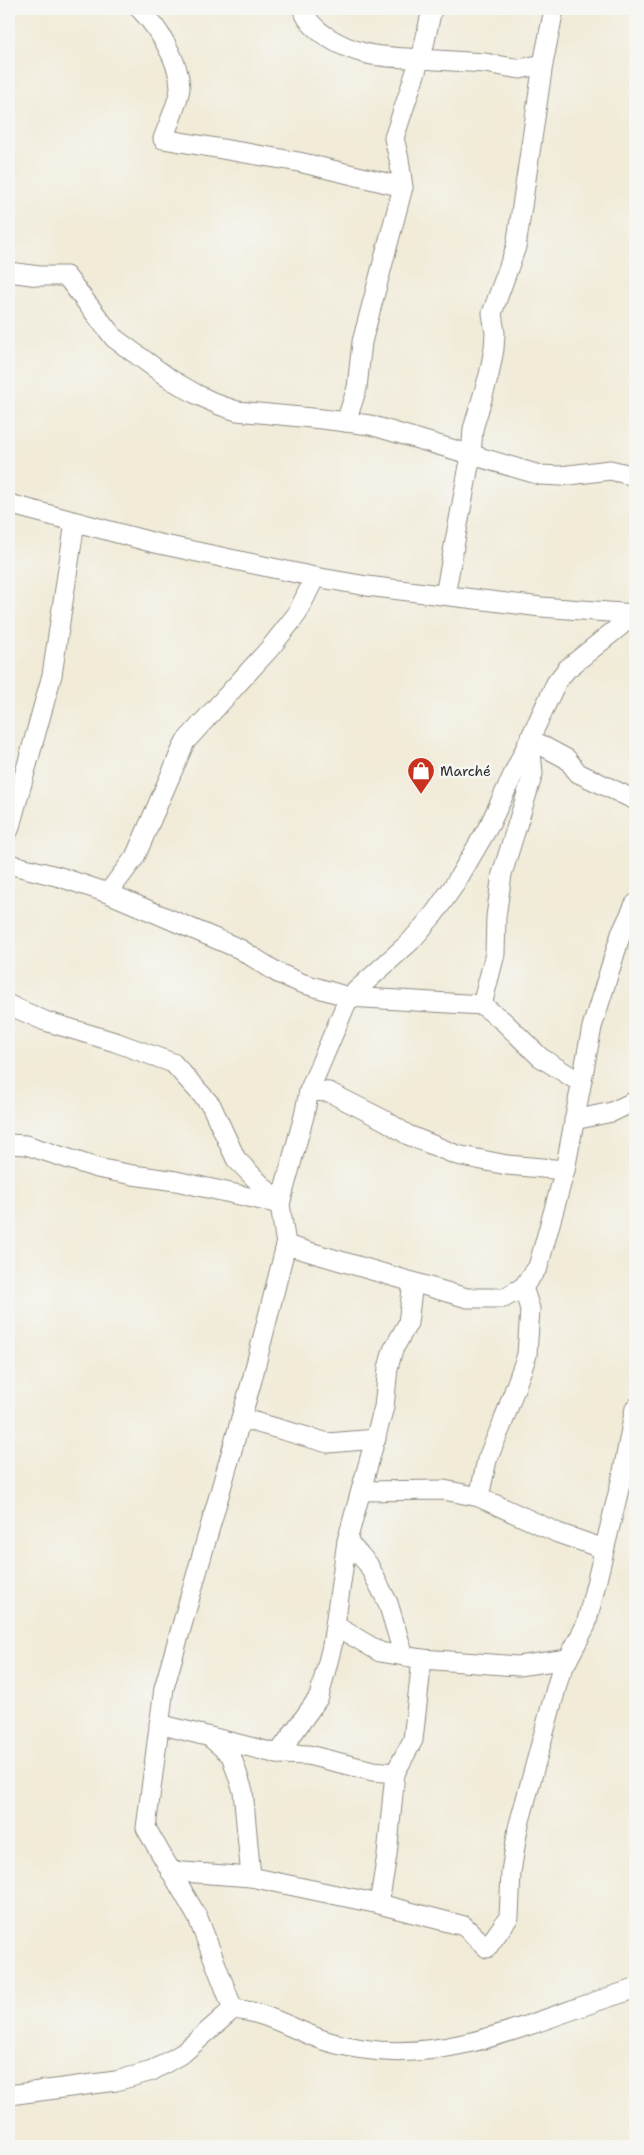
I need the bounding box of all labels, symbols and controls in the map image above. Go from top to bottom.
shop icon: Marché [406,756,436,795]
place label: Marché [440,762,491,780]

